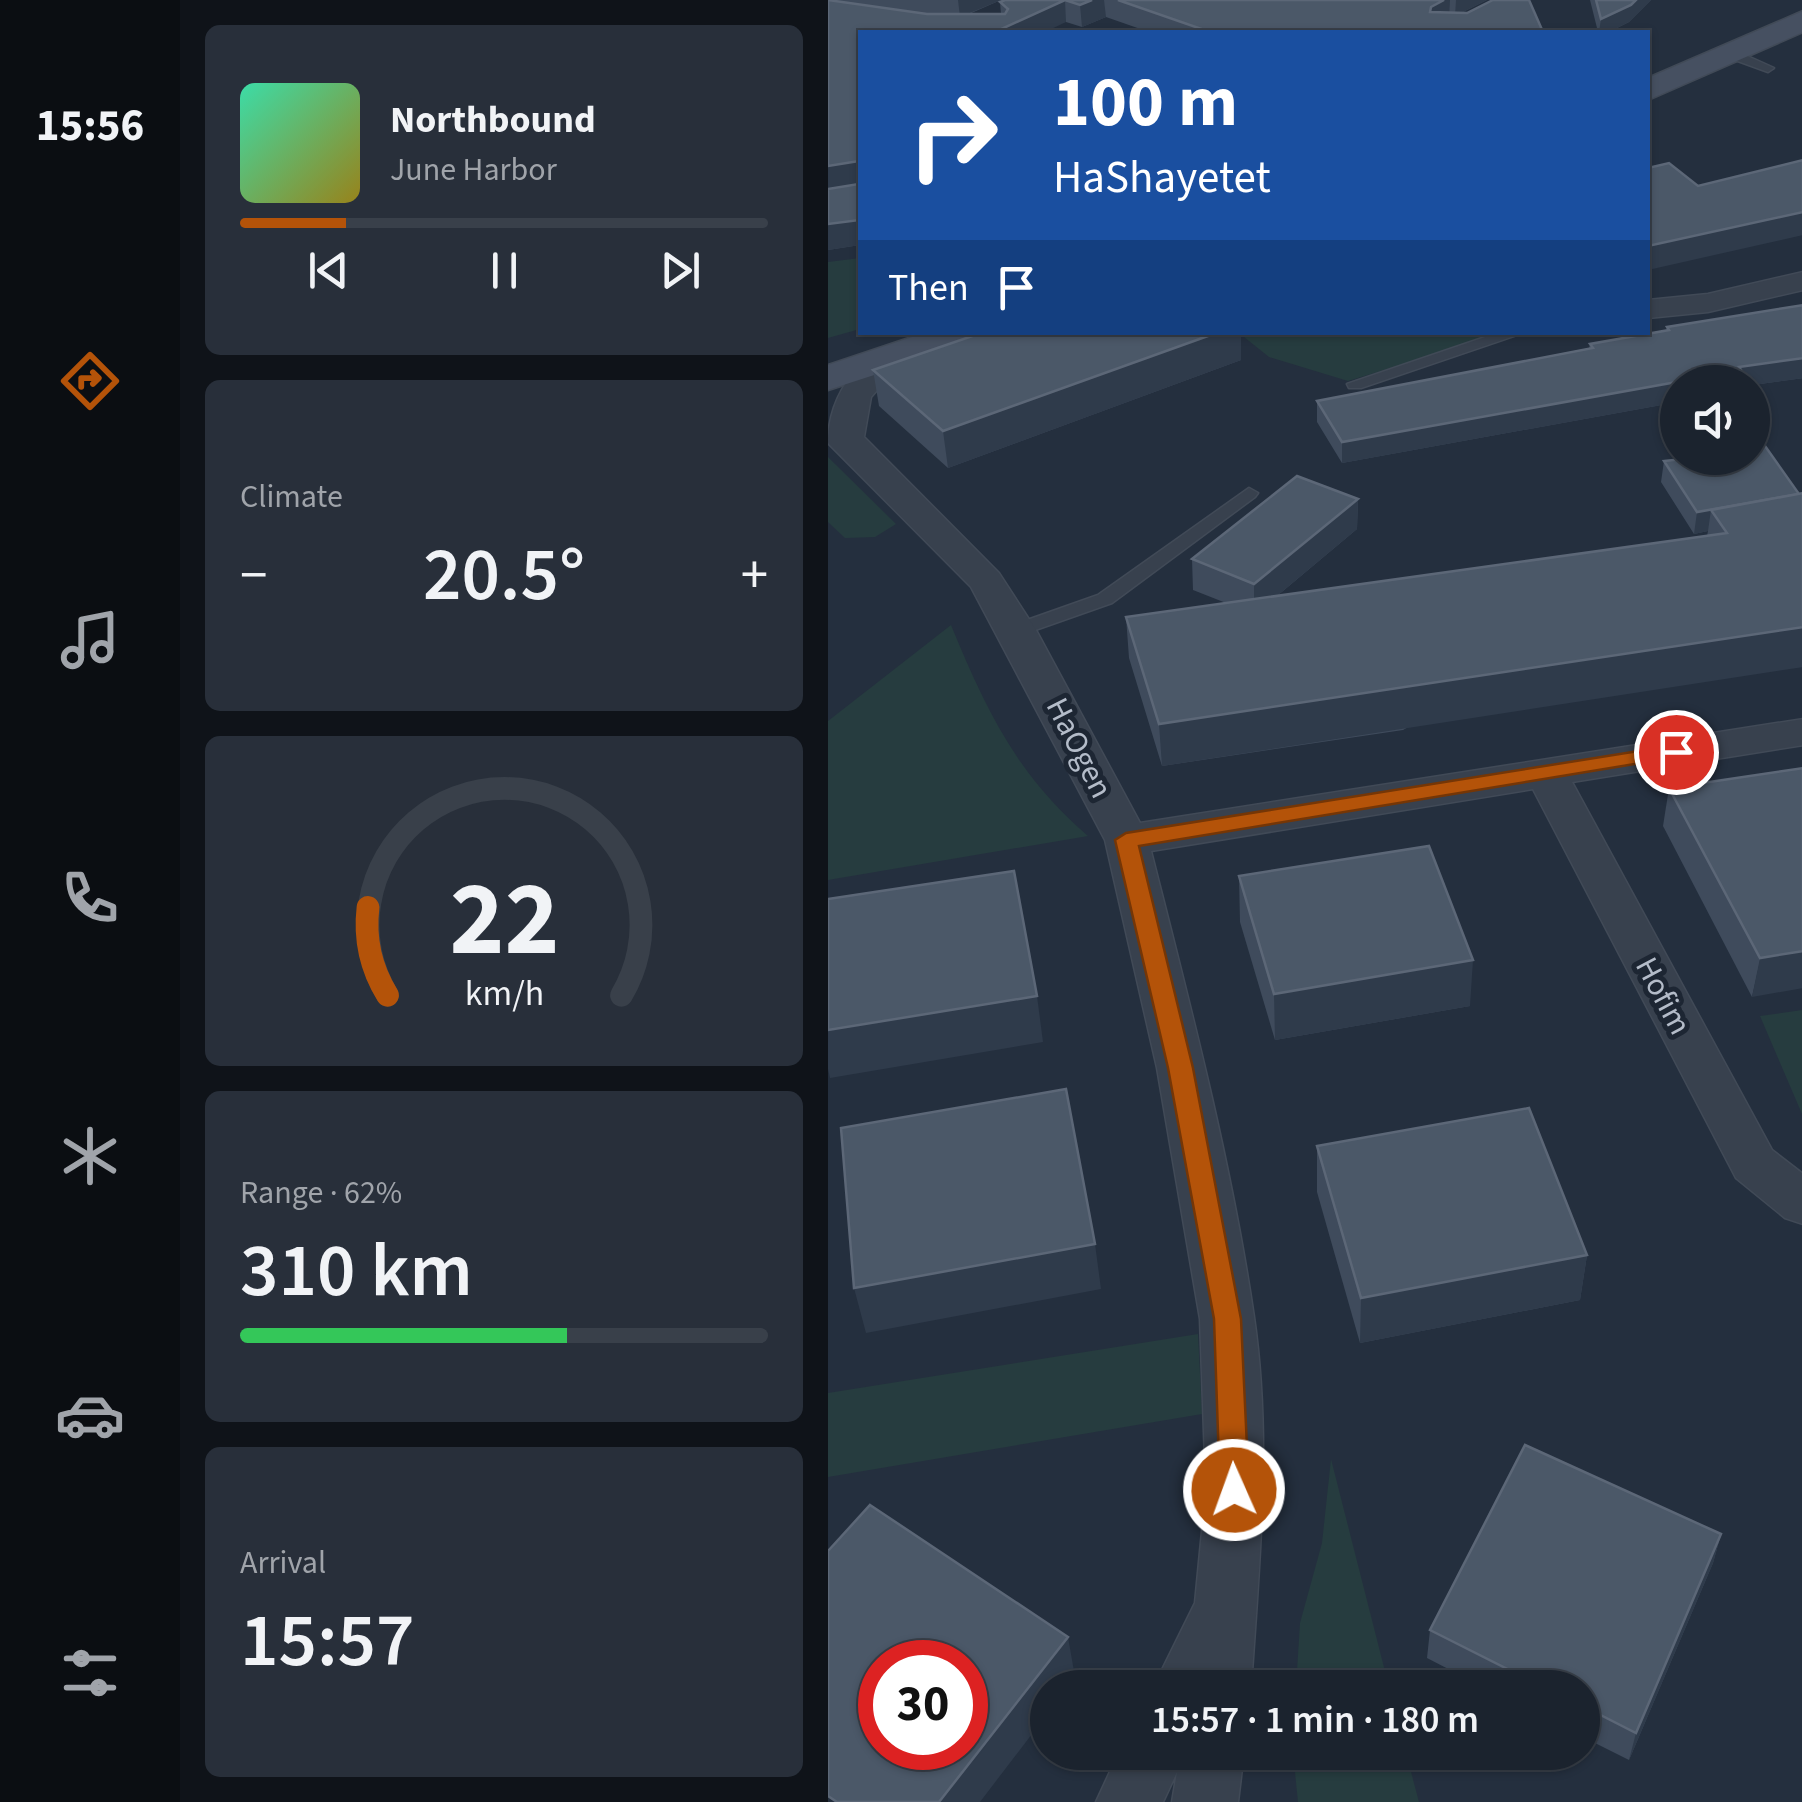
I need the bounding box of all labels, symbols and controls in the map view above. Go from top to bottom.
text: 100 m [1053,53,1238,153]
icon: right [888,70,1018,200]
text: Northbound [390,93,596,147]
text: 15:56 [36,94,144,158]
text: HaShayetet [1053,146,1271,210]
text: June Harbor [390,147,557,193]
icon: previous [301,243,356,298]
icon: pause [477,243,532,298]
icon: next [653,243,708,298]
icon: arrive [989,260,1044,315]
text: Then [888,261,969,315]
icon: directions [55,346,125,416]
map controls [1660,365,1770,475]
button: sound [1660,365,1770,475]
text: Climate [240,474,343,520]
text: 20.5° [423,522,585,629]
text: − [240,537,267,615]
text: + [741,537,768,615]
icon: music [55,605,125,675]
street label: HaOgen [1034,690,1124,806]
pin [1634,710,1719,795]
icon: arrive [1649,725,1704,780]
text: 22 [449,847,559,995]
icon: phone [55,863,125,933]
street label: Hofim [1623,949,1703,1043]
text: km/h [464,968,544,1019]
icon: climate [55,1121,125,1191]
text: Range · 62% [240,1170,402,1216]
text: 310 km [240,1218,473,1325]
icon: car [55,1380,125,1450]
position arrow [1182,1438,1286,1542]
text: Arrival [240,1540,326,1586]
text: 15:57 [240,1588,415,1695]
icon: filters [55,1638,125,1708]
speed limit sign: 30 [858,1640,988,1770]
text: 15:57 · 1 min · 180 m [1151,1693,1479,1747]

